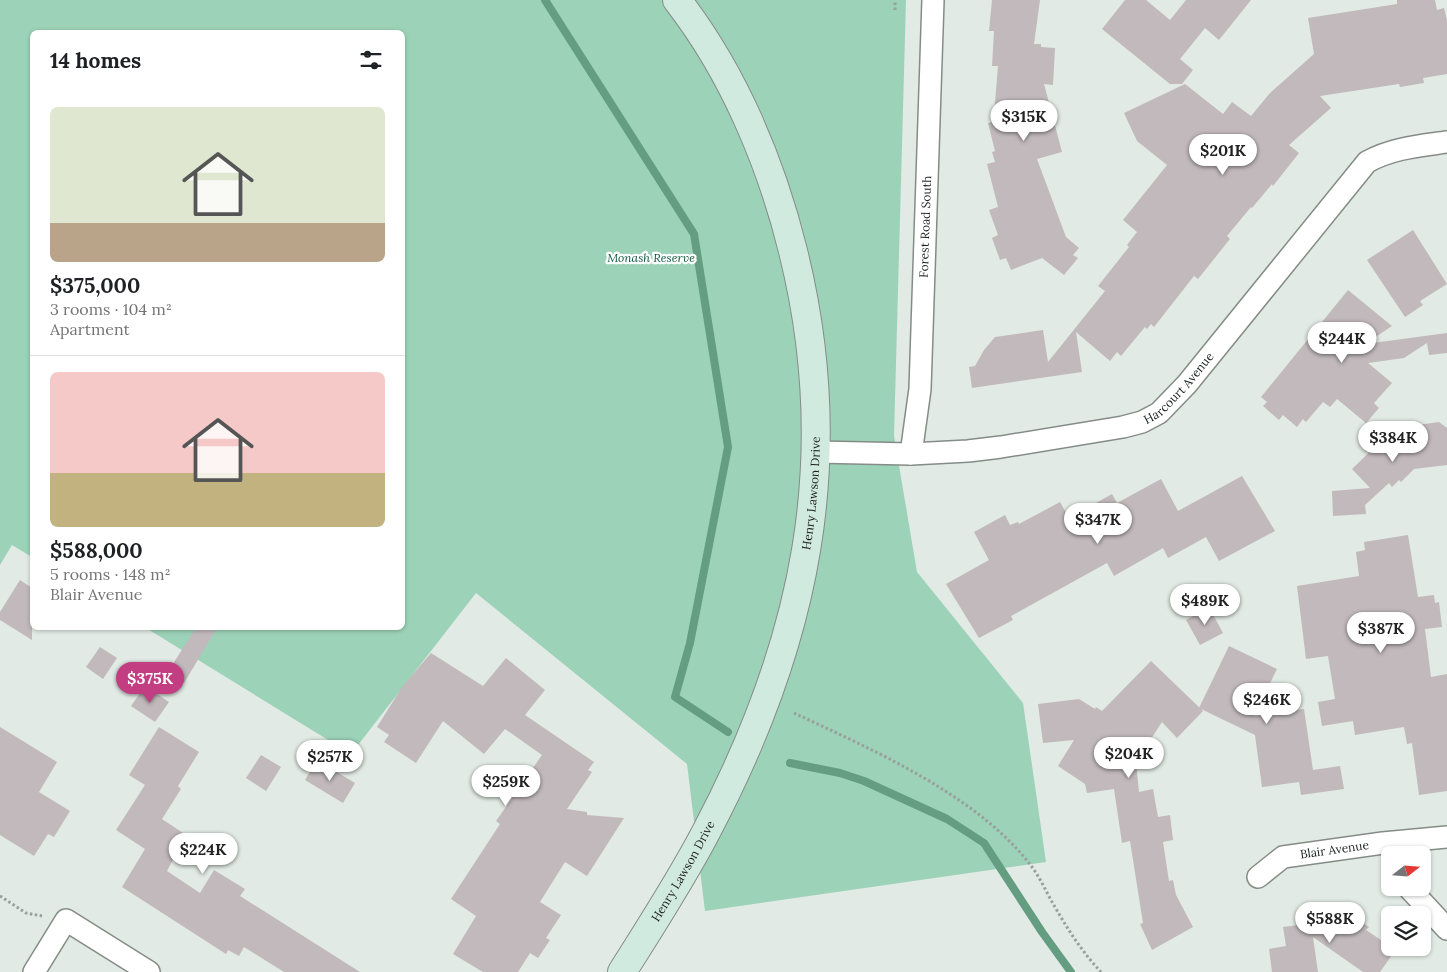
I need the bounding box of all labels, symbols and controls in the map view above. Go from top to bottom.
icon: filters [357,46,385,74]
text: 14 homes [50,47,141,74]
pin: $315K [989,100,1059,142]
text: $315K [1002,106,1046,126]
pin: $201K [1188,134,1258,176]
icon: home [173,139,263,229]
text: $201K [1200,140,1246,160]
street label: Forest Road South [916,175,934,278]
park label: Monash Reserve [607,250,695,265]
text: $375,000 [50,272,140,299]
text: 3 rooms · 104 m² [50,299,172,319]
text: Apartment [50,319,130,339]
pin: $244K [1307,322,1377,364]
text: $244K [1319,328,1366,348]
street label: Harcourt Avenue [1141,349,1217,427]
icon: home [173,405,263,495]
pin: $384K [1358,420,1428,463]
text: $384K [1369,427,1417,447]
street label: Henry Lawson Drive [798,436,823,551]
pin: $347K [1063,502,1133,545]
text: $347K [1075,509,1121,529]
text: $588,000 [50,537,143,564]
text: 5 rooms · 148 m² [50,564,171,584]
text: Blair Avenue [50,584,142,604]
pin: $489K [1170,584,1240,626]
text: $489K [1181,590,1229,610]
pin: $387K [1346,612,1416,654]
text: $387K [1358,618,1404,638]
pin: $375K [115,662,185,704]
text: $375K [127,668,173,688]
pin: $246K [1232,682,1302,725]
text: $246K [1243,689,1291,709]
pin: $204K [1094,736,1164,779]
pin: $257K [295,740,365,782]
text: $204K [1105,743,1153,763]
text: $257K [307,746,353,766]
pin: $259K [471,764,541,807]
text: $259K [482,771,530,791]
street label: Henry Lawson Drive [648,818,718,924]
pin: $224K [168,832,238,875]
street label: Blair Avenue [1299,837,1370,862]
text: $224K [180,839,226,859]
north arrow [1381,846,1431,896]
map controls [1381,846,1431,956]
pin: $588K [1295,902,1365,944]
button: layers [1381,906,1431,956]
text: $588K [1306,908,1354,928]

